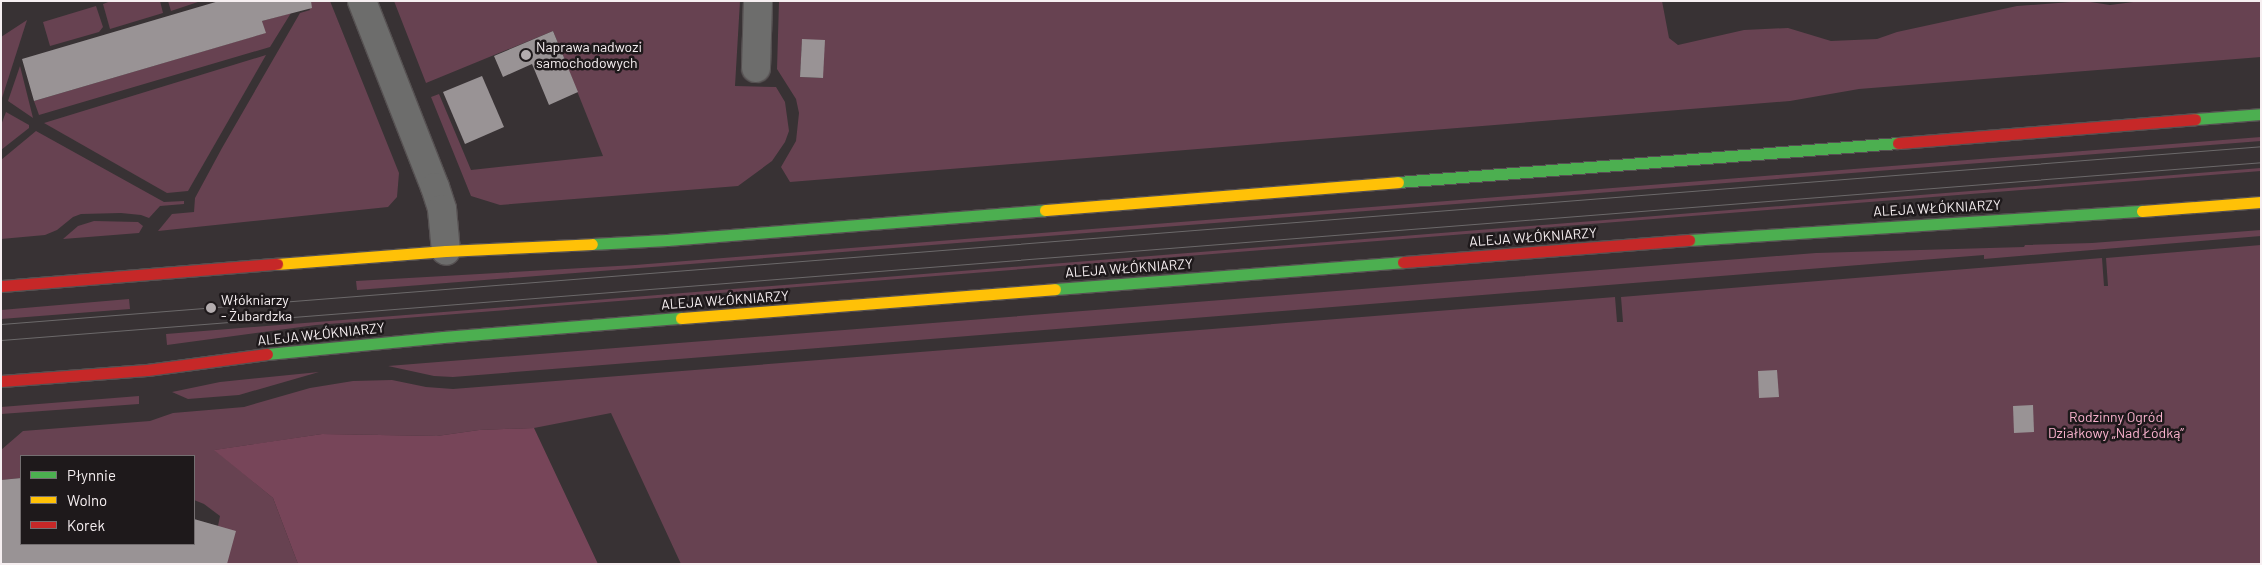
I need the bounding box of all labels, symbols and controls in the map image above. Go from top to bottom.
place label: Naprawa nadwozi samochodowych [536,39,642,72]
marker: Naprawa nadwozi samochodowych [520,49,532,61]
street label: ALEJA WŁÓKNIARZY [1873,196,2001,220]
street label: ALEJA WŁÓKNIARZY [1469,224,1597,250]
street label: ALEJA WŁÓKNIARZY [1065,255,1193,281]
street label: ALEJA WŁÓKNIARZY [661,287,789,313]
place label: Włókniarzy - Żubardzka [221,292,292,324]
marker: Włókniarzy - Żubardzka [205,302,217,314]
street label: ALEJA WŁÓKNIARZY [257,319,385,349]
park label: Rodzinny Ogród Działkowy „Nad Łódką” [2048,409,2184,442]
legend [20,455,195,545]
text: Płynnie [67,466,116,484]
text: Wolno [67,491,107,509]
text: Korek [67,516,105,534]

